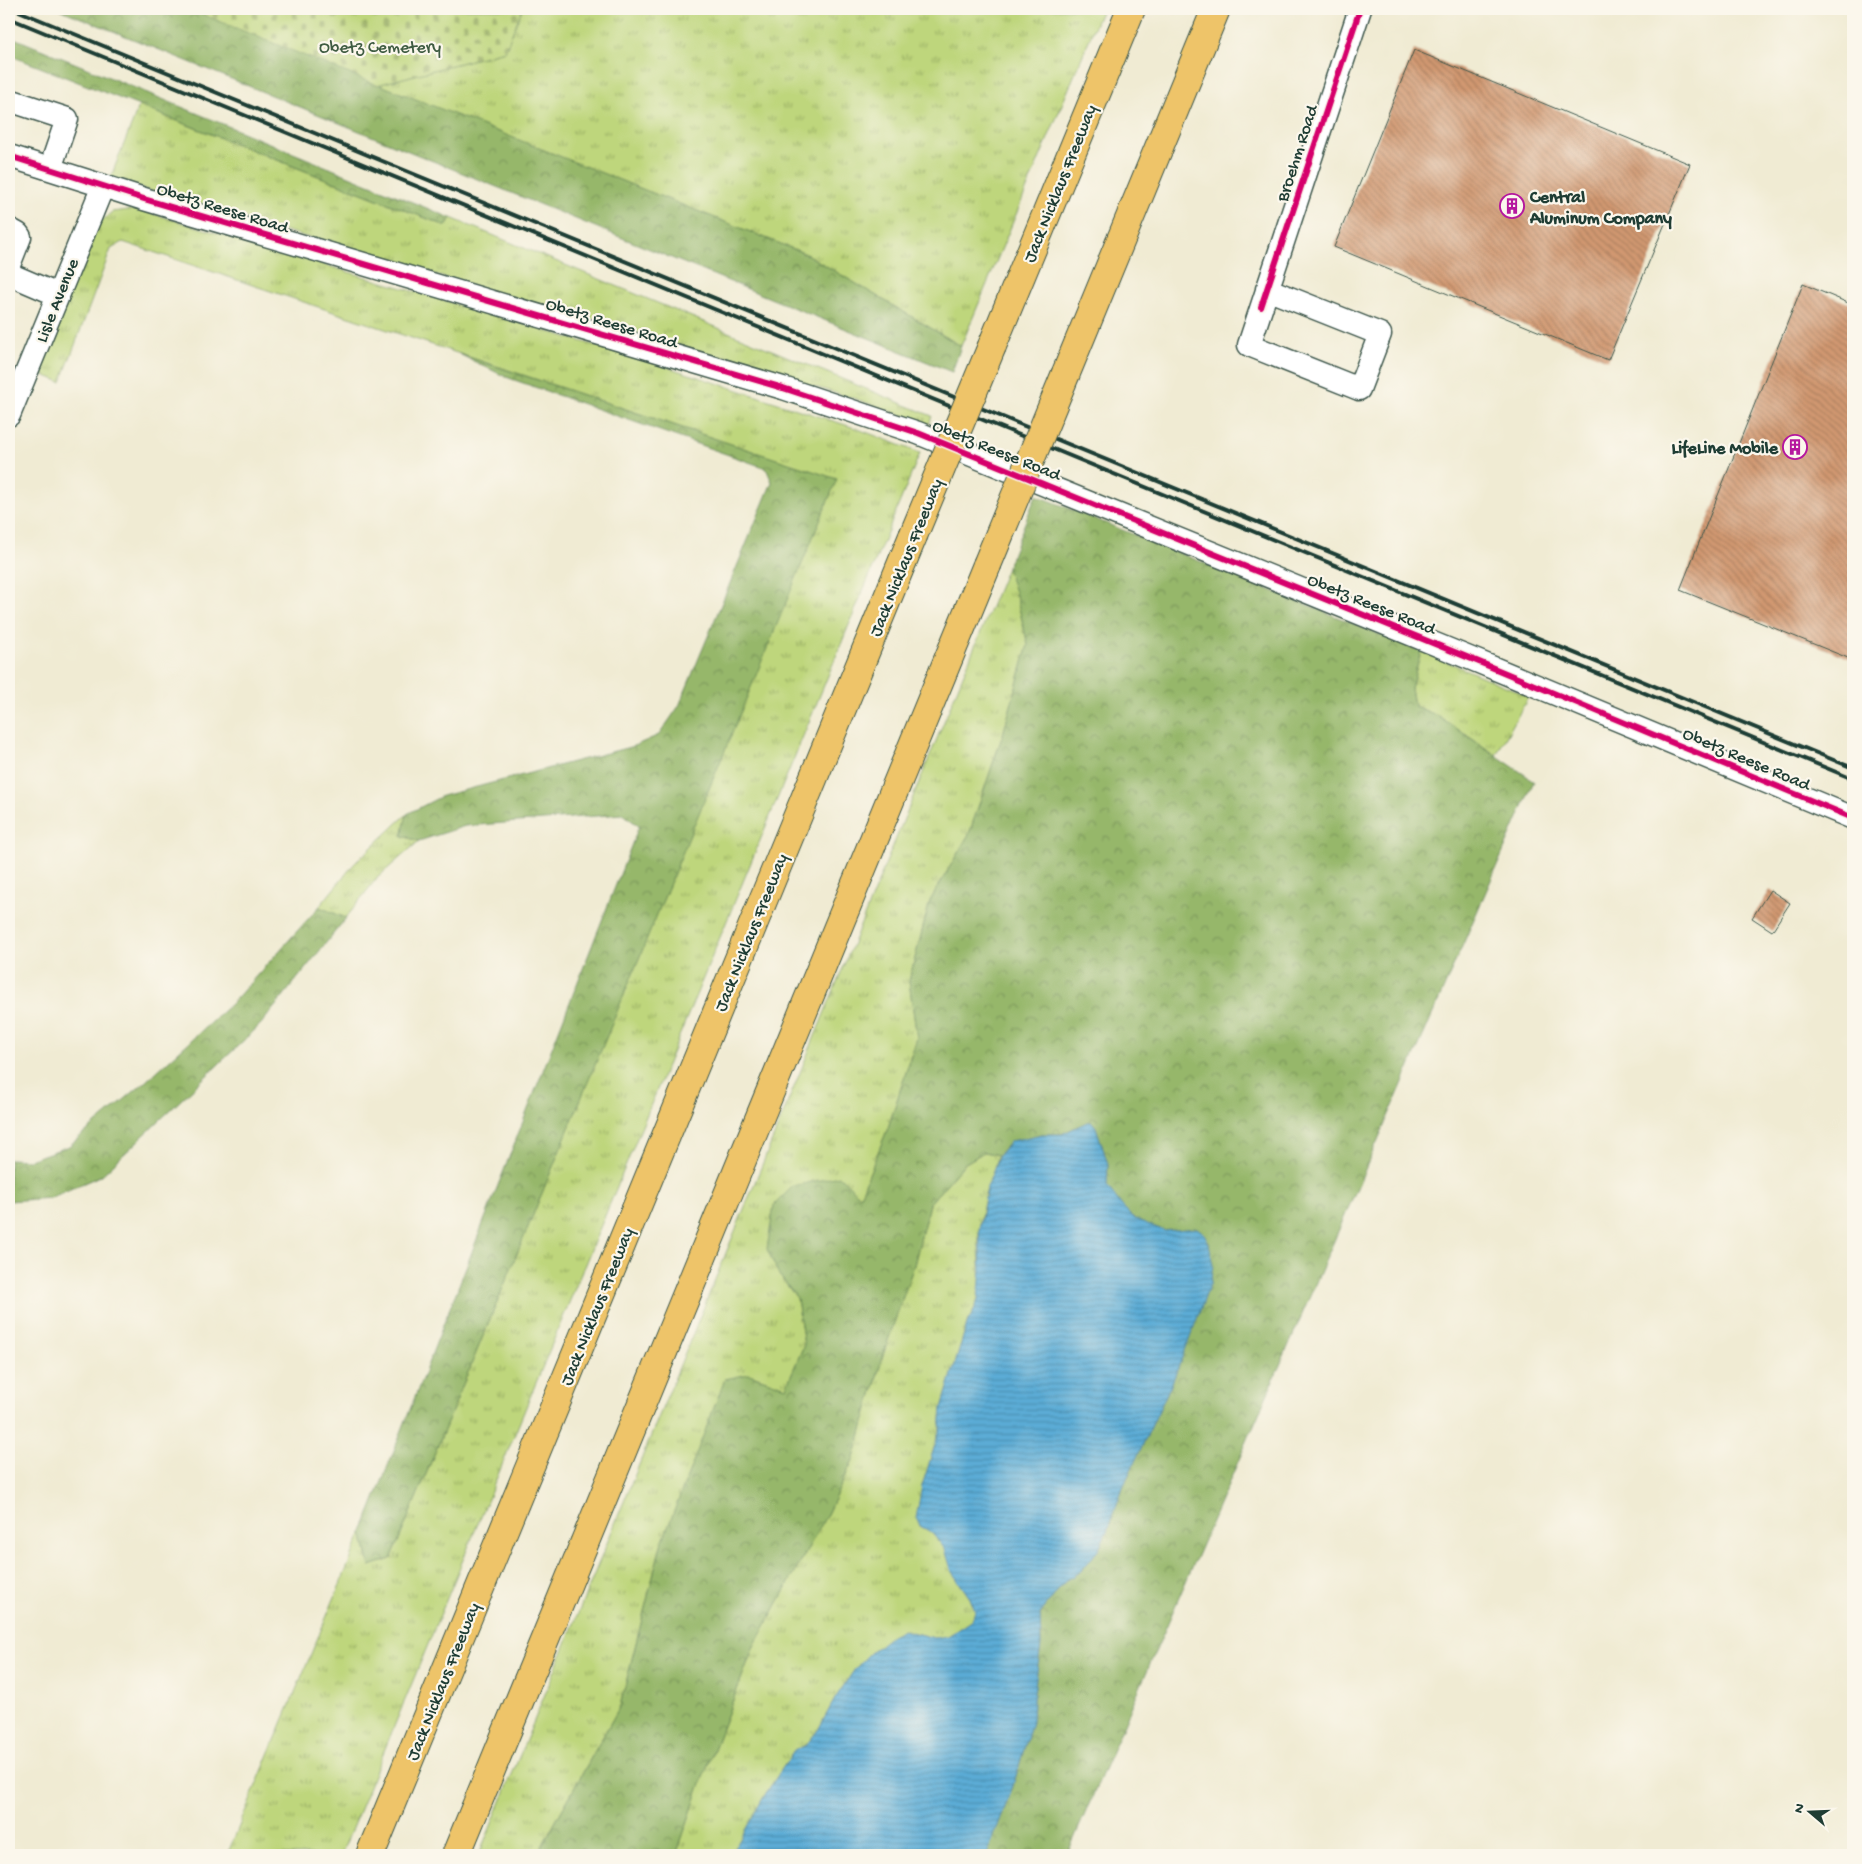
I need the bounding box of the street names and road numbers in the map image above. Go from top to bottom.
street label: Broehm Road [1273,101,1324,206]
street label: Jack Nicklaus Freeway [1020,102,1103,266]
street label: Obetz Reese Road [154,179,292,240]
street label: Lisle Avenue [32,255,85,346]
street label: Obetz Reese Road [543,294,681,355]
street label: Obetz Reese Road [929,416,1065,487]
street label: Jack Nicklaus Freeway [866,476,949,640]
street label: Obetz Reese Road [1304,570,1440,641]
street label: Obetz Reese Road [1679,724,1814,797]
street label: Jack Nicklaus Freeway [711,851,794,1015]
street label: Jack Nicklaus Freeway [557,1225,640,1389]
street label: Jack Nicklaus Freeway [403,1600,486,1764]

